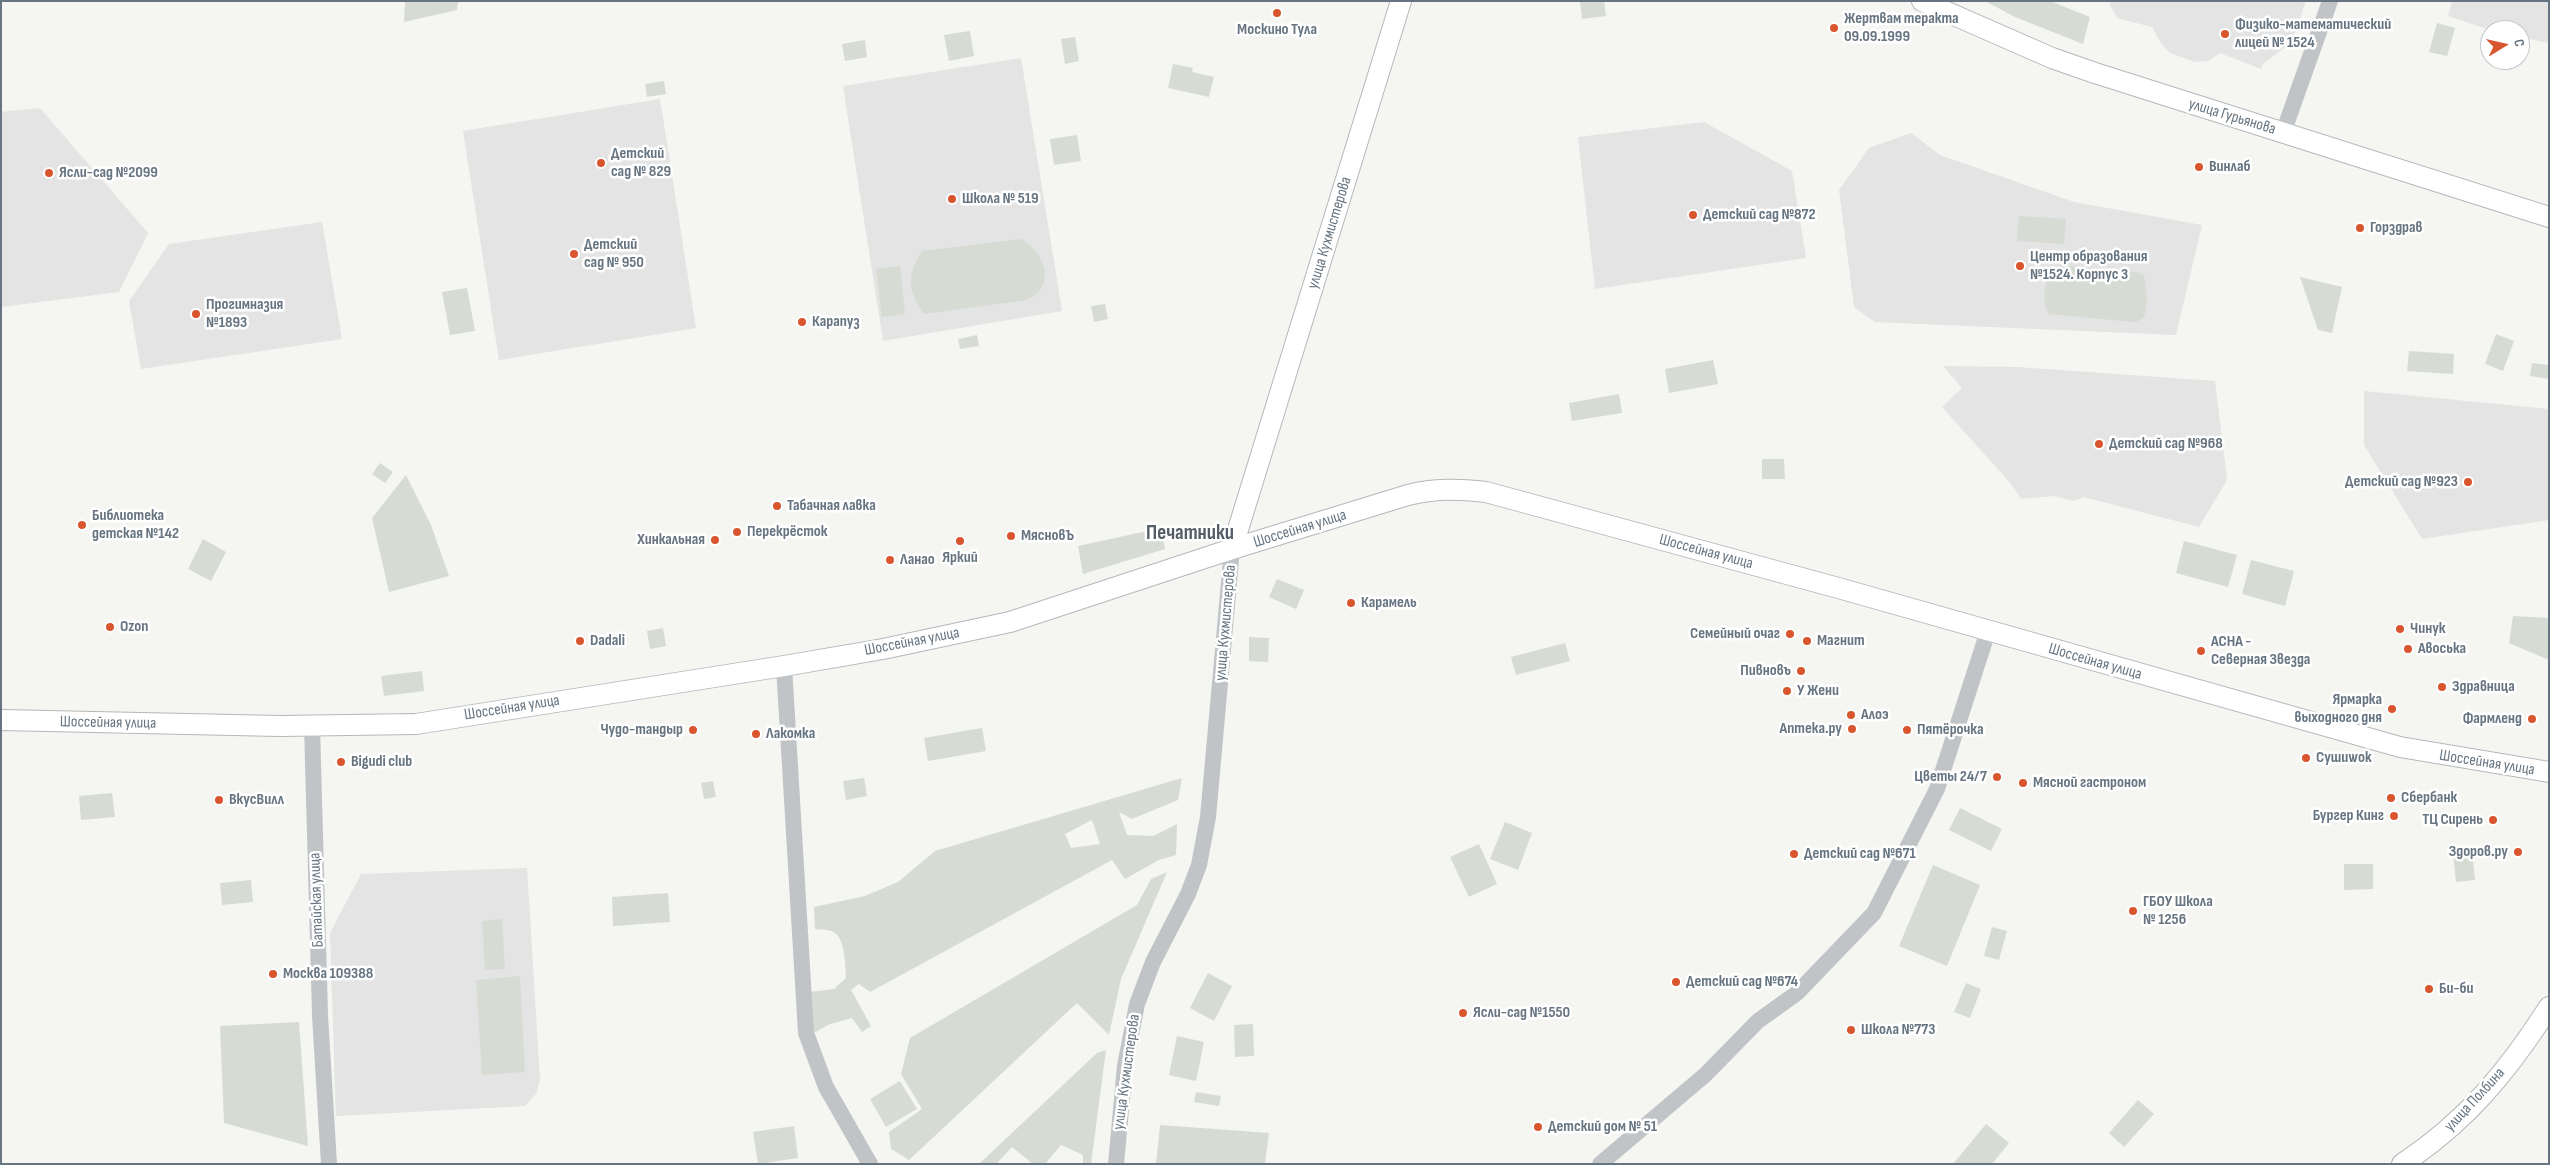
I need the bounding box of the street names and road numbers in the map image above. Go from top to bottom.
street label: улица Гурьянова [2186,95,2278,139]
street label: улица Кухмистерова [1304,175,1356,291]
street label: Шоссейная улица [1251,506,1349,552]
street label: Шоссейная улица [1657,530,1755,574]
street label: улица Кухмистерова [1211,564,1241,682]
street label: Шоссейная улица [863,623,961,661]
street label: Шоссейная улица [2046,640,2144,684]
street label: Шоссейная улица [463,691,561,725]
street label: Шоссейная улица [60,713,156,733]
street label: Шоссейная улица [2438,746,2536,780]
street label: Батайская улица [306,852,328,948]
street label: улица Кухмистерова [1109,1013,1145,1131]
street label: улица Полбина [2441,1064,2509,1136]

